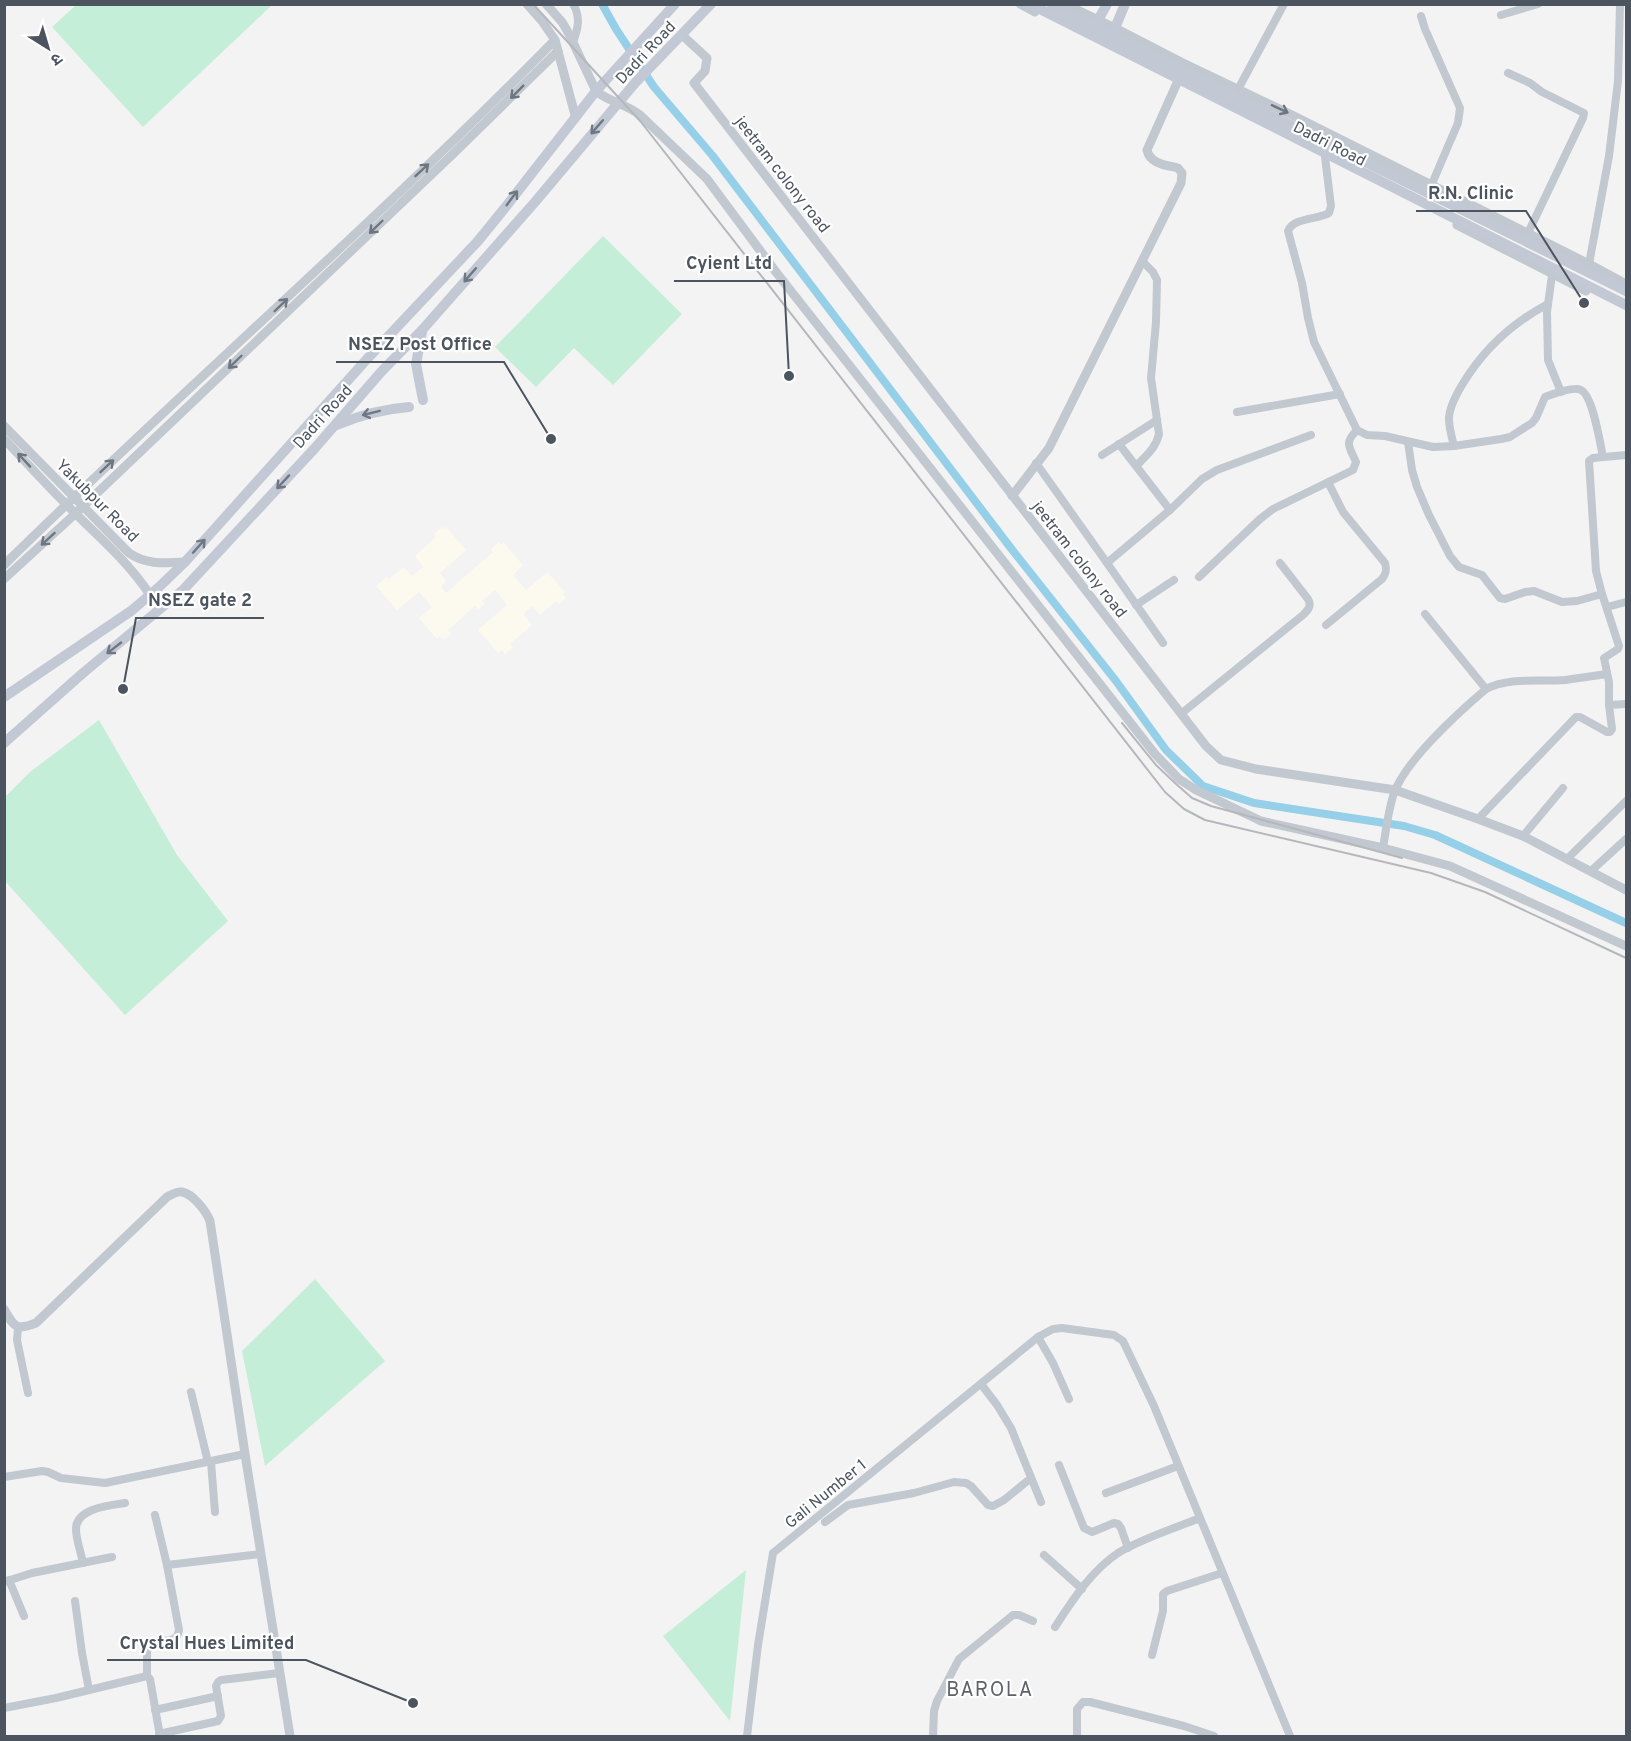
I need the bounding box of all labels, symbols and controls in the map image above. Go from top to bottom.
north arrow [18,18,78,78]
street label: Dadri Road [612,18,681,89]
text: उ [46,48,66,70]
one-way arrow [509,85,524,100]
one-way arrow [1270,104,1288,116]
street label: jeetram colony road [729,112,833,238]
street label: Dadri Road [1289,118,1369,172]
one-way arrow [590,120,604,135]
one-way arrow [415,163,430,178]
callout: R.N. Clinic [1416,175,1526,211]
text: R.N. Clinic [1428,183,1514,206]
one-way arrow [506,191,519,207]
one-way arrow [369,220,384,235]
callout: Cyient Ltd [674,245,784,281]
text: Cyient Ltd [686,253,772,276]
one-way arrow [463,268,477,283]
one-way arrow [273,297,288,312]
callout: NSEZ Post Office [336,326,504,362]
text: NSEZ Post Office [348,334,492,357]
one-way arrow [228,355,243,369]
street label: Dadri Road [290,381,357,453]
one-way arrow [362,408,381,420]
one-way arrow [17,453,32,468]
street label: Yakubpur Road [51,456,142,547]
one-way arrow [100,459,115,473]
one-way arrow [276,474,290,489]
street label: jeetram colony road [1026,497,1130,623]
one-way arrow [41,532,56,546]
one-way arrow [192,539,206,554]
callout: NSEZ gate 2 [136,582,264,618]
text: NSEZ gate 2 [148,590,252,613]
one-way arrow [106,641,122,654]
street label: Gali Number 1 [781,1455,871,1534]
callout: Crystal Hues Limited [107,1624,306,1660]
text: Crystal Hues Limited [120,1633,294,1656]
district label: BAROLA [946,1678,1034,1704]

